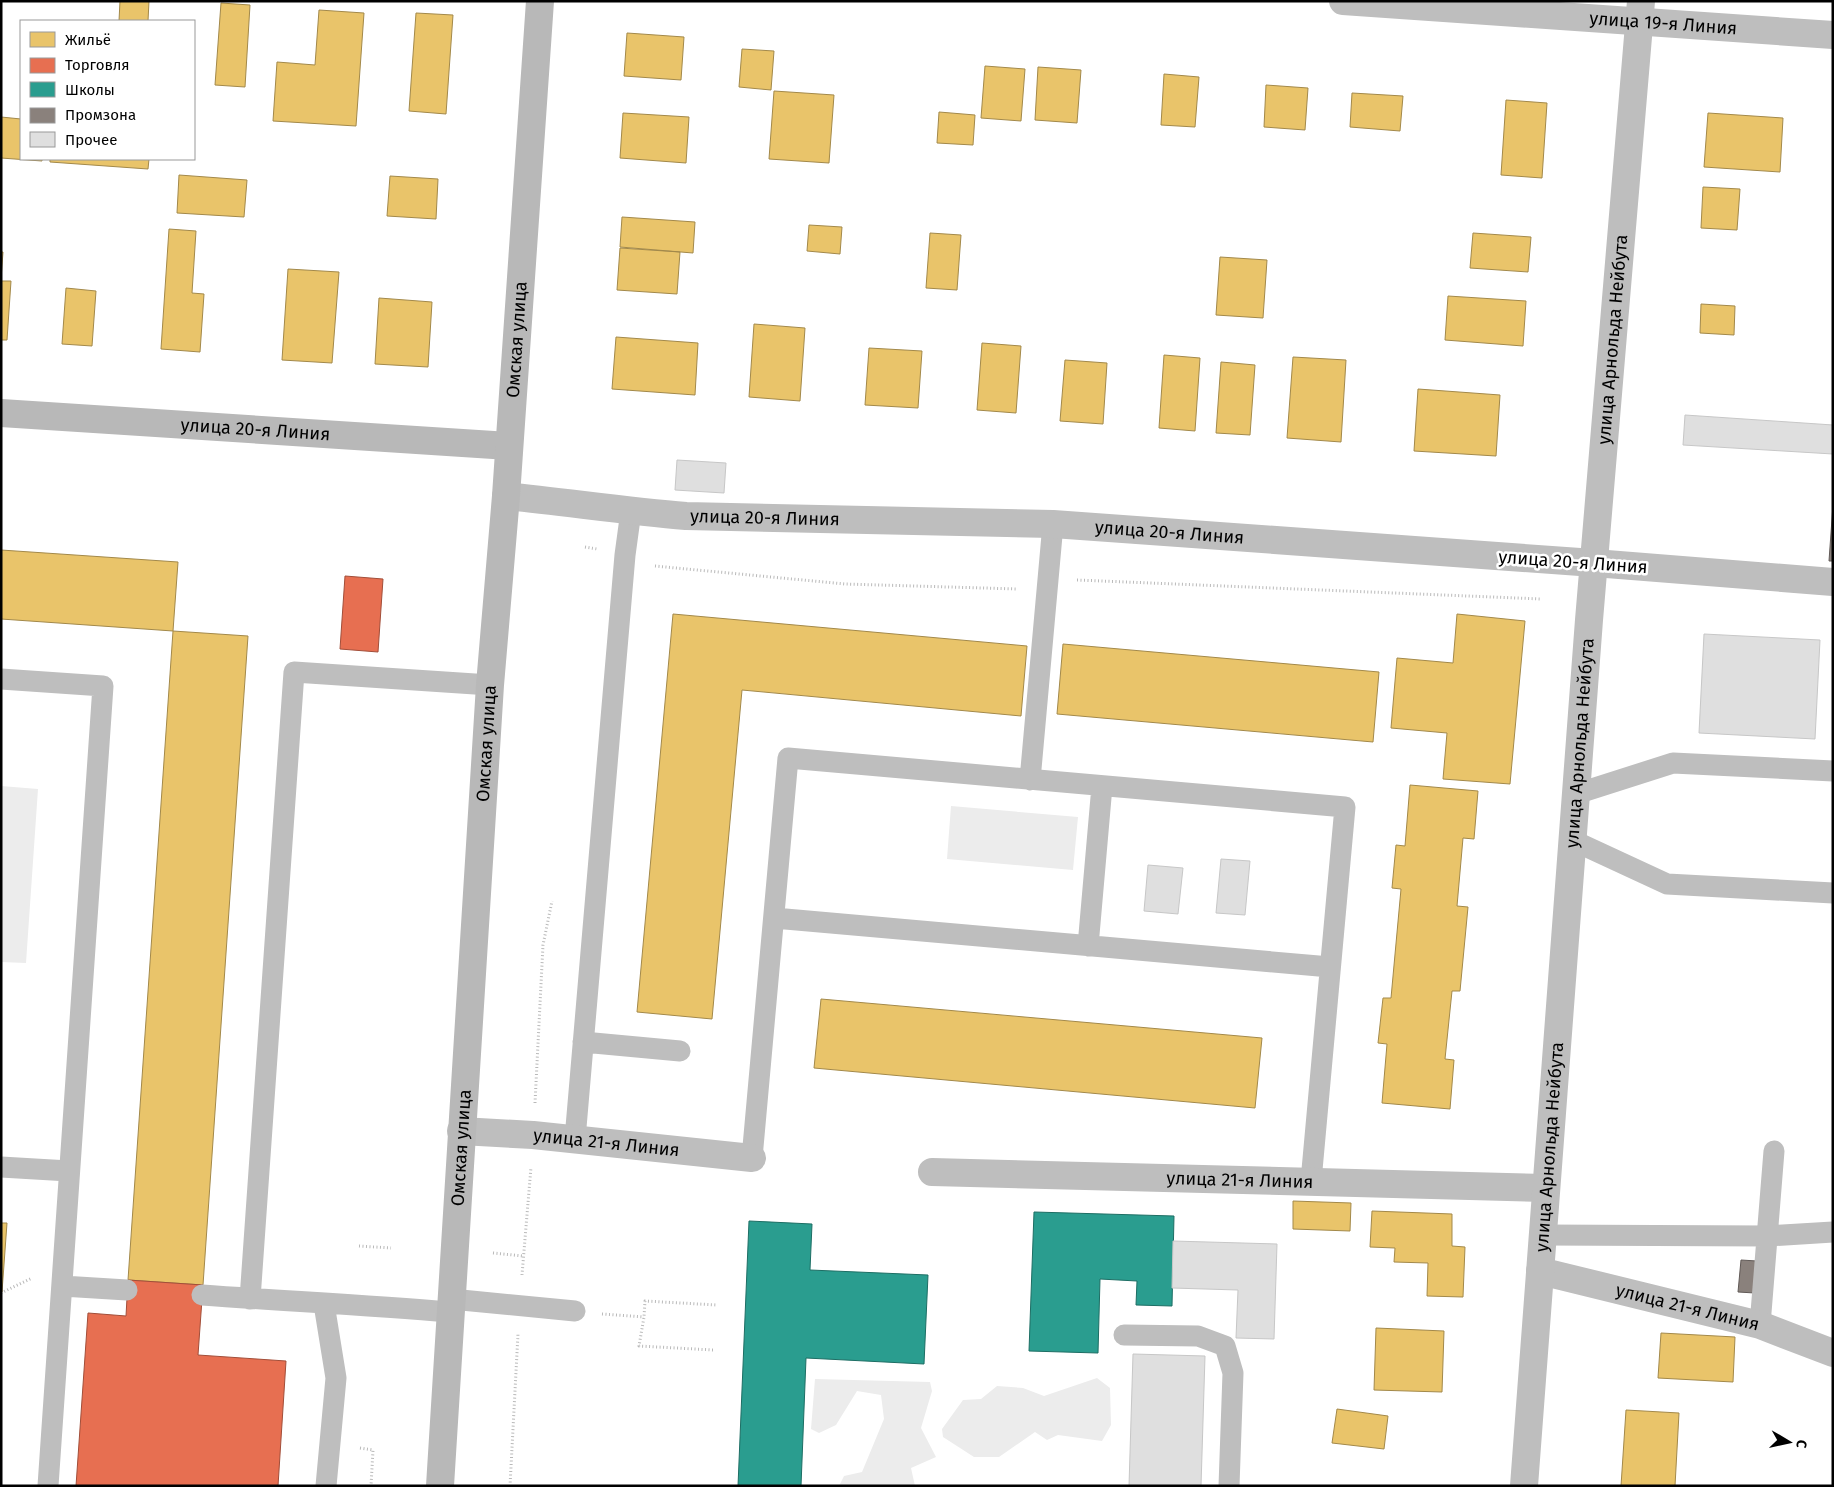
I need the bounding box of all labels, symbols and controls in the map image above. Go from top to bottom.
street label: улица 19-я Линия [1589,7,1738,39]
legend [20,20,195,160]
text: Жильё [65,31,111,49]
text: Торговля [65,56,130,74]
text: Школы [65,81,115,99]
text: Промзона [65,106,136,124]
text: Прочее [65,131,117,149]
street label: улица Арнольда Нейбута [1593,234,1632,445]
street label: Омская улица [502,281,532,399]
street label: улица 20-я Линия [180,414,331,445]
street label: улица 20-я Линия [690,505,840,530]
street label: улица 20-я Линия [1094,516,1245,549]
street label: улица 20-я Линия [1498,546,1648,578]
street label: улица Арнольда Нейбута [1561,637,1599,849]
street label: Омская улица [472,684,501,802]
street label: улица Арнольда Нейбута [1531,1041,1568,1253]
street label: Омская улица [446,1089,476,1207]
street label: улица 21-я Линия [532,1124,681,1161]
street label: улица 21-я Линия [1166,1167,1314,1193]
street label: улица 21-я Линия [1614,1279,1762,1335]
north arrow [1764,1417,1814,1467]
text: С [1792,1439,1810,1449]

